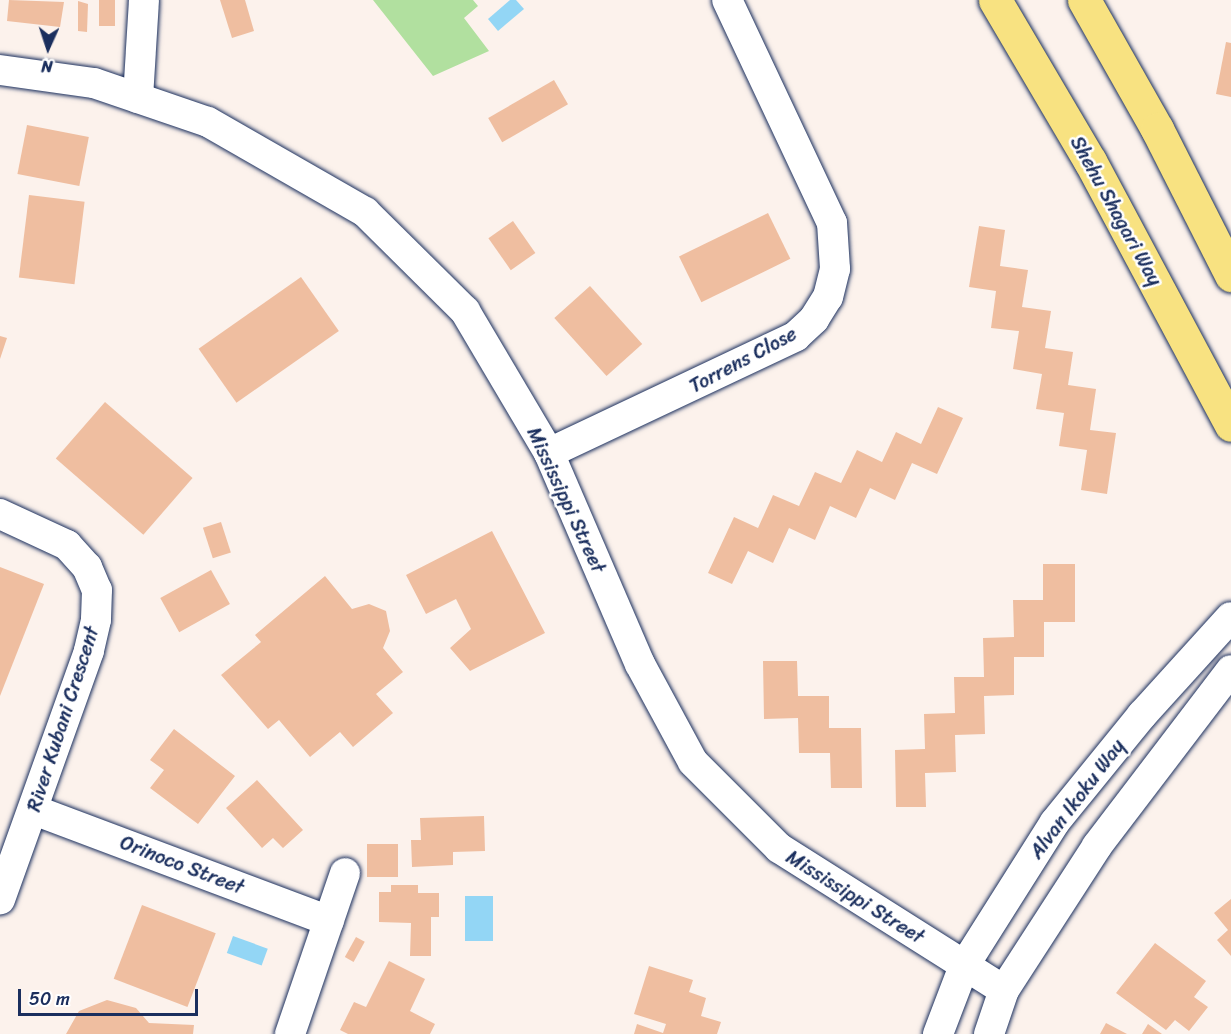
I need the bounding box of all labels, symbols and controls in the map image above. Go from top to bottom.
north arrow [18,18,78,78]
text: N [41,52,53,81]
street label: Shehu Shagari Way [1065,132,1167,290]
street label: Torrens Close [685,321,801,399]
street label: Mississippi Street [522,423,610,577]
street label: River Kubani Crescent [21,622,105,816]
street label: Alvan Ikoku Way [1024,734,1130,864]
street label: Orinoco Street [117,830,247,900]
street label: Mississippi Street [781,845,929,949]
scale bar [21,977,201,1015]
text: 50 m [29,983,70,1015]

